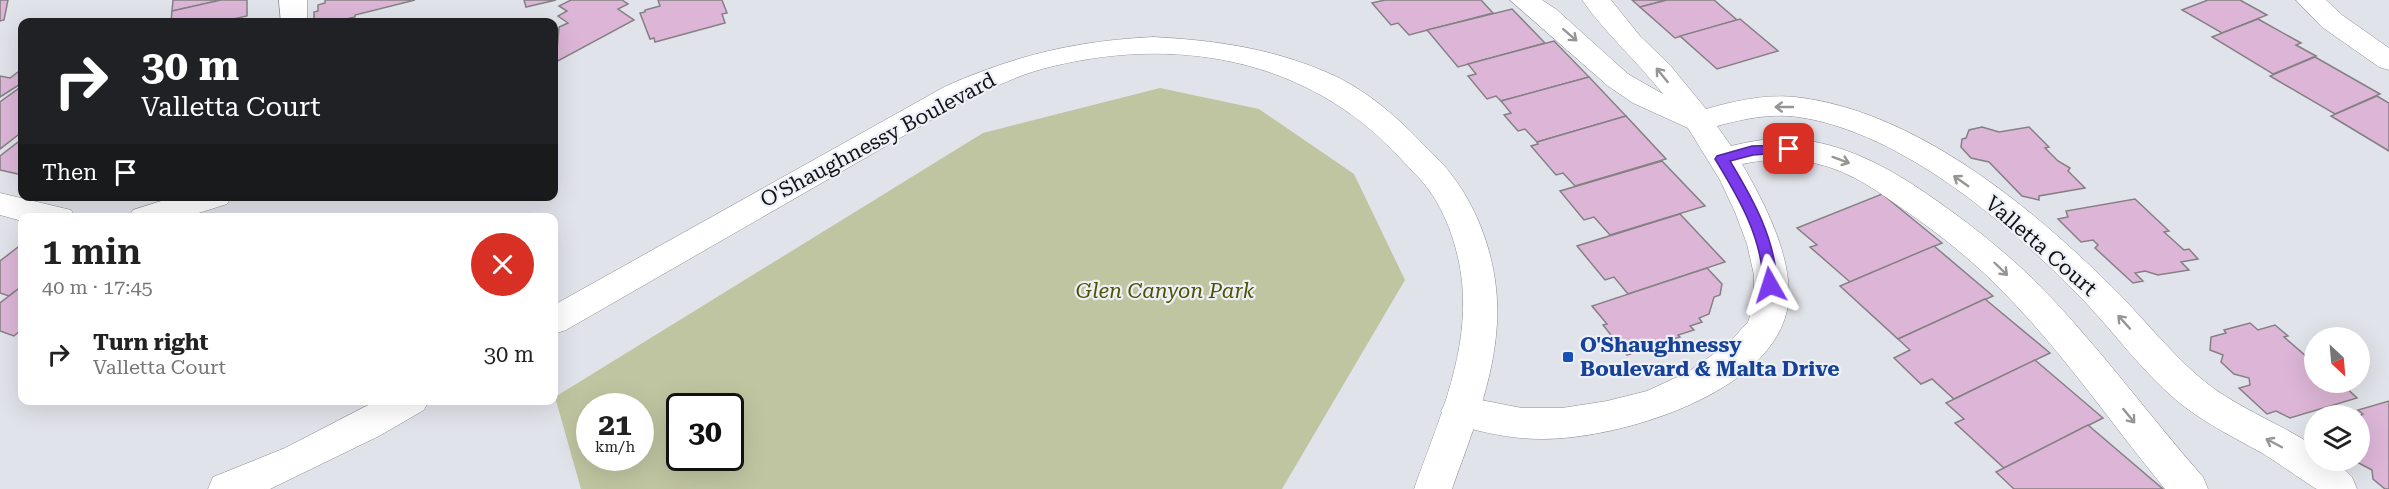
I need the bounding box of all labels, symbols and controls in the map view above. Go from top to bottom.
one-way arrow [1562,28,1577,42]
text: 30 m [141,41,239,90]
icon: right [42,42,120,120]
one-way arrow [1656,67,1669,83]
street label: O'Shaughnessy Boulevard [756,68,1000,212]
text: Valletta Court [141,91,321,123]
one-way arrow [1775,101,1795,113]
pin [1763,123,1814,174]
icon: arrive [1772,132,1805,165]
one-way arrow [1831,155,1850,166]
icon: arrive [109,156,142,189]
text: Then [42,160,97,185]
one-way arrow [1954,175,1970,187]
street label: Valletta Court [1980,191,2102,301]
text: 1 min [42,231,141,273]
button: close [471,233,534,296]
position arrow [1738,253,1802,317]
one-way arrow [1993,262,2008,276]
text: 40 m · 17:45 [42,275,153,299]
park label: Glen Canyon Park [1076,279,1255,303]
one-way arrow [2117,315,2131,330]
north arrow [2304,327,2370,393]
map controls [2304,327,2370,471]
text: Turn right [93,330,208,355]
place label: O'Shaughnessy Boulevard & Malta Drive [1580,333,1840,381]
icon: right [42,338,75,371]
text: 30 m [484,342,534,367]
marker: O'Shaughnessy Boulevard & Malta Drive [1561,350,1575,364]
text: Valletta Court [93,355,226,379]
speed limit sign: 30 [666,393,744,471]
button: layers [2304,405,2370,471]
text: 21 [598,407,632,442]
one-way arrow [2122,408,2136,423]
one-way arrow [2266,437,2284,448]
text: km/h [595,438,635,456]

